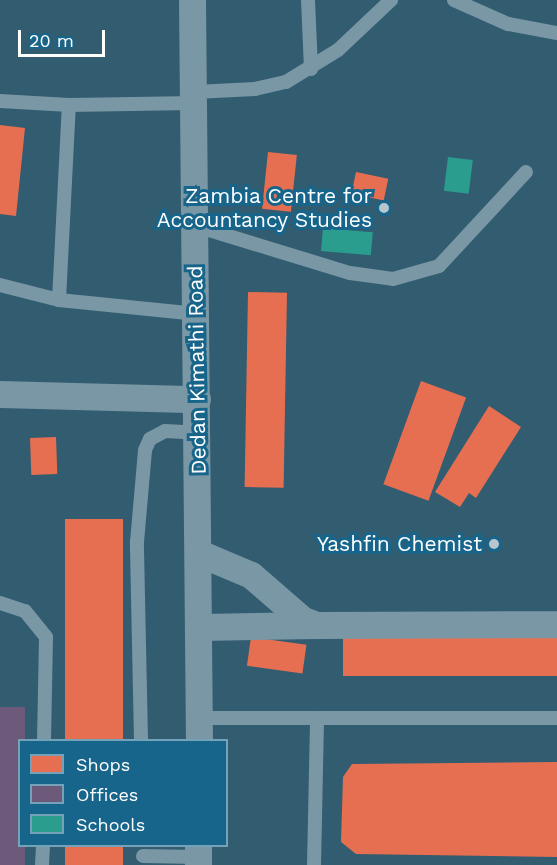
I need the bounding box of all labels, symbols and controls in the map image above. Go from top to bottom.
scale bar [21,18,108,56]
text: 20 m [29,30,74,51]
place label: Zambia Centre for Accountancy Studies [156,183,372,233]
marker: Zambia Centre for Accountancy Studies [377,201,391,215]
street label: Dedan Kimathi Road [183,265,211,475]
place label: Yashfin Chemist [317,531,482,557]
marker: Yashfin Chemist [487,537,501,551]
legend [18,739,228,847]
text: Shops [76,754,130,775]
text: Offices [76,784,138,805]
text: Schools [76,814,145,835]

